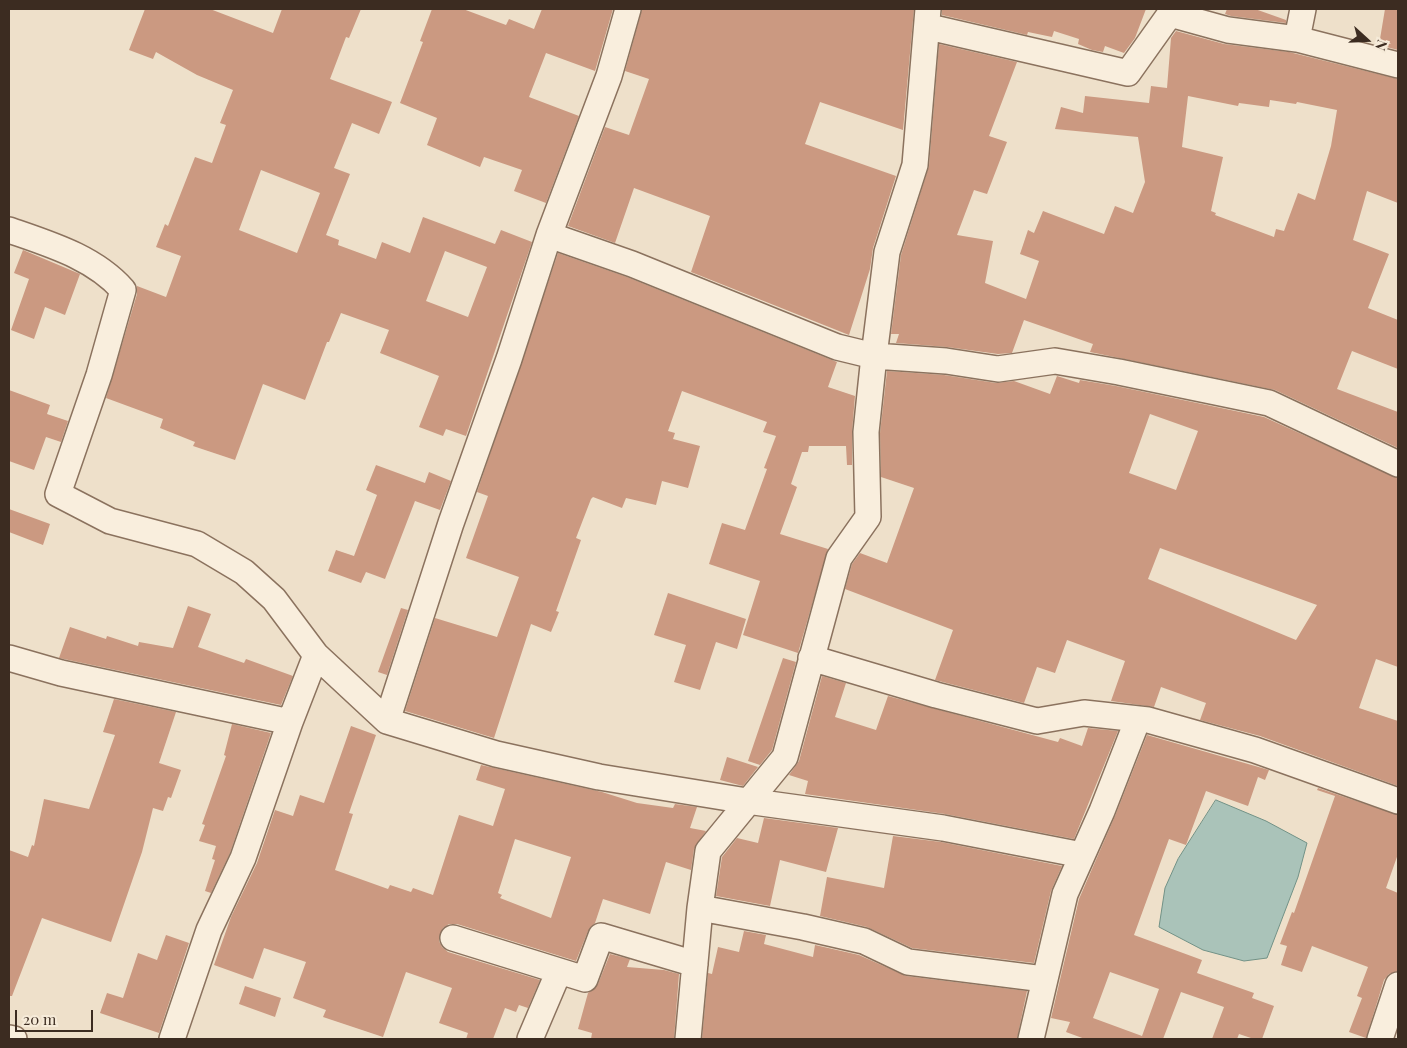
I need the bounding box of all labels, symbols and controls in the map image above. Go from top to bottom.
north arrow [1342,15,1392,65]
text: N [1371,37,1392,53]
scale bar [18,1000,95,1032]
text: 20 m [23,1009,56,1029]

